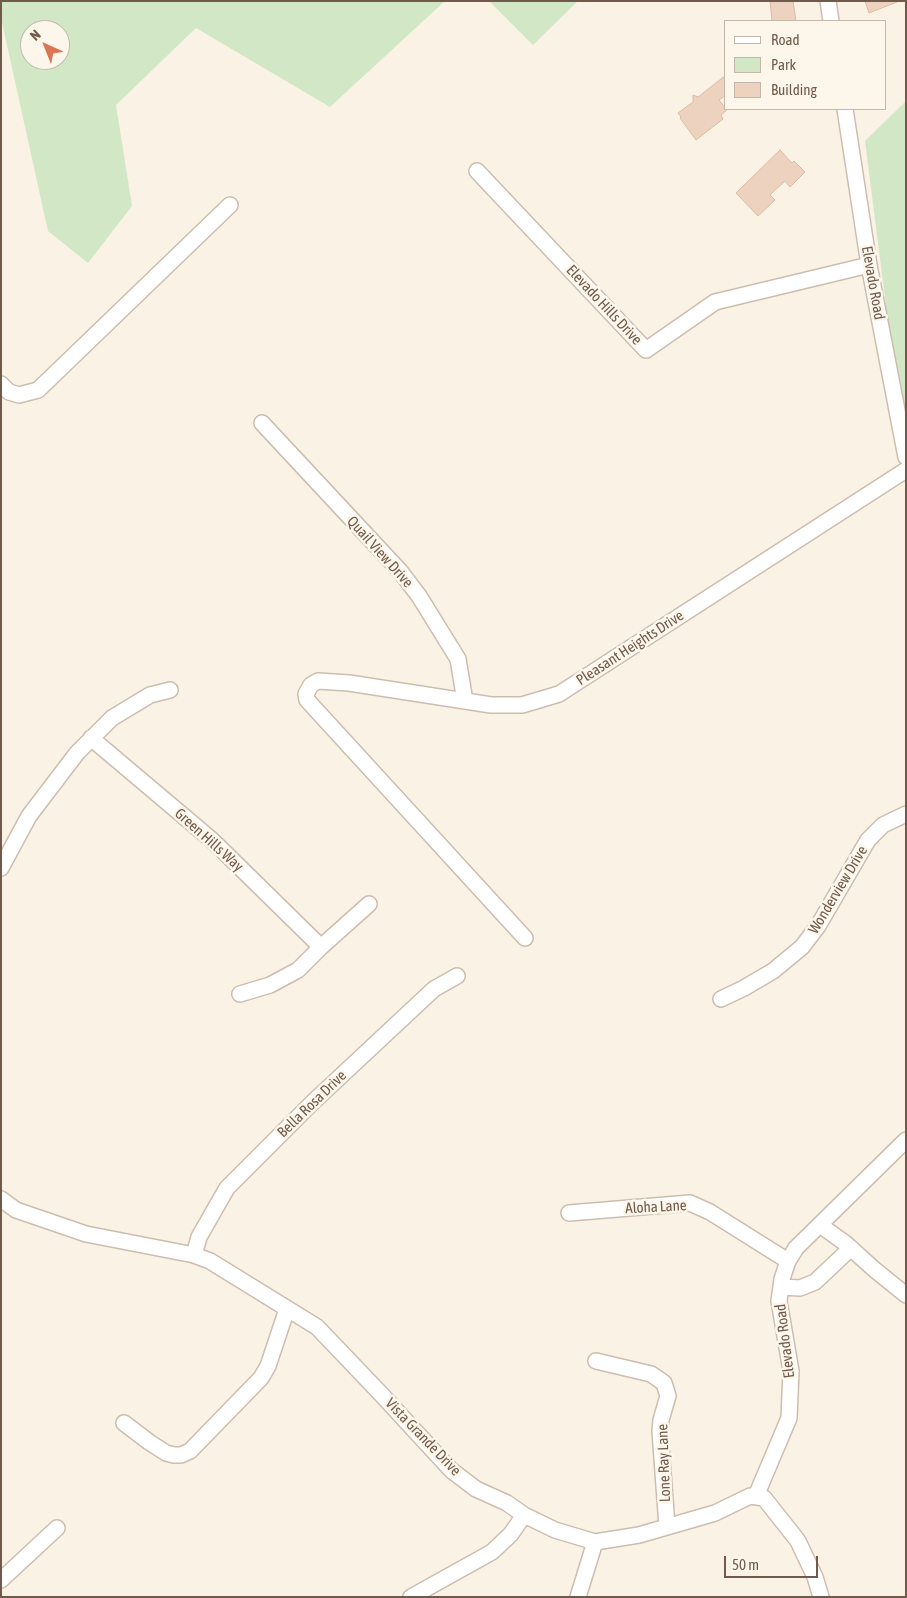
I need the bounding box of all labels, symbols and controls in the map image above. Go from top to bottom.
north arrow [20,20,70,70]
legend [724,20,887,110]
text: N [27,26,44,44]
text: Road [771,31,800,48]
text: Park [771,56,796,73]
text: Building [771,81,817,98]
street label: Elevado Road [858,245,888,321]
street label: Elevado Hills Drive [562,261,646,349]
street label: Quail View Drive [343,513,417,591]
street label: Pleasant Heights Drive [573,607,687,689]
street label: Green Hills Way [171,804,247,876]
street label: Wonderview Drive [805,843,871,937]
street label: Bella Rosa Drive [274,1067,350,1141]
street label: Aloha Lane [625,1196,687,1218]
street label: Elevado Road [772,1303,798,1379]
street label: Vista Grande Drive [381,1394,465,1480]
street label: Lone Ray Lane [654,1423,674,1503]
scale bar [727,1546,821,1578]
text: 50 m [732,1556,759,1573]

